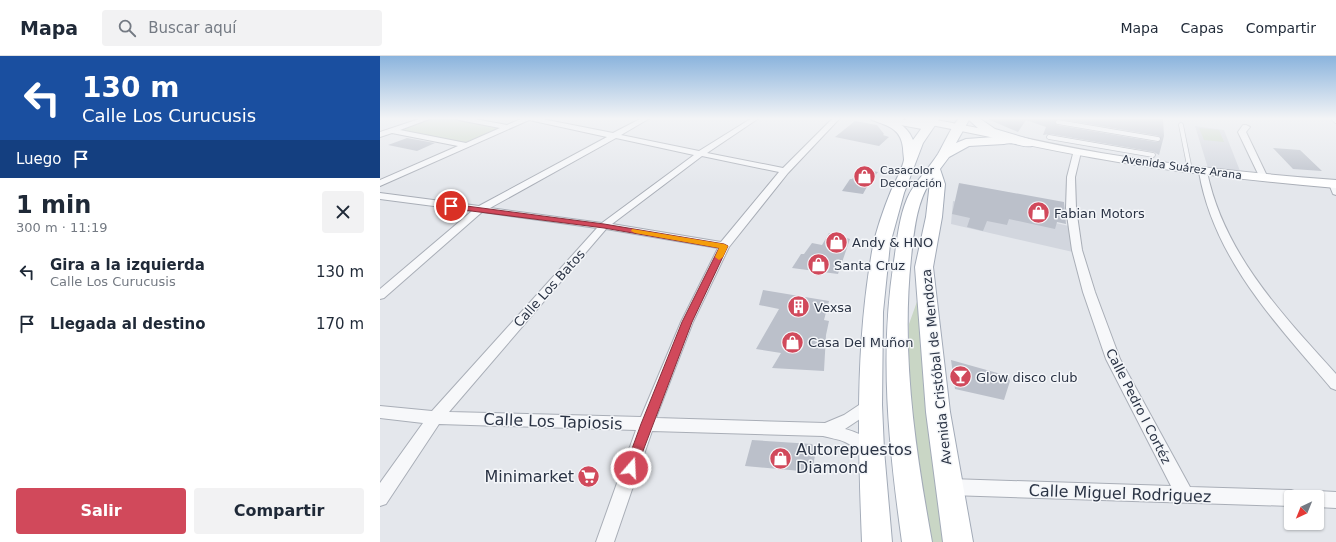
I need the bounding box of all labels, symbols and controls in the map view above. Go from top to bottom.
search box [102,10,382,46]
text: Mapa [20,17,78,39]
icon: search [116,17,138,39]
text: Buscar aquí [148,19,237,37]
text: Mapa [1120,20,1159,36]
text: Capas [1181,20,1224,36]
text: Compartir [1246,20,1316,36]
text: 130 m [82,71,179,104]
icon: left [16,72,68,124]
text: Calle Los Curucusis [82,105,256,126]
icon: arrive [70,148,92,170]
text: Luego [16,150,62,168]
street label: Avenida Suárez Arana [1121,153,1243,182]
shop icon: Casacolor Decoración [852,163,878,189]
place label: Casacolor Decoración [880,164,942,190]
pin [434,189,468,223]
text: 1 min [16,191,91,219]
button: close [322,191,364,233]
icon: arrive [440,195,462,217]
shop icon: Fabian Motors [1026,200,1052,226]
place label: Fabian Motors [1054,206,1145,221]
text: 300 m · 11:19 [16,220,107,235]
shop icon: Andy & HNO [823,229,849,255]
place label: Andy & HNO [852,235,933,250]
street label: Calle Los Batos [511,246,588,330]
shop icon: Santa Cruz [805,252,831,278]
text: Gira a la izquierda [50,256,205,274]
place label: Santa Cruz [834,258,905,273]
icon: left [16,261,38,283]
text: 130 m [316,263,364,281]
street label: Avenida Cristóbal de Mendoza [919,268,954,466]
text: Calle Los Curucusis [50,274,176,289]
building icon: Vexsa [785,294,811,320]
place label: Vexsa [814,300,852,315]
icon: arrive [16,313,38,335]
text: Llegada al destino [50,315,205,333]
text: 170 m [316,315,364,333]
shop icon: Casa Del Muñon [780,329,806,355]
place label: Casa Del Muñon [808,335,914,350]
street label: Calle Pedro I Cortéz [1103,346,1174,467]
bar icon: Glow disco club [948,364,974,390]
place label: Glow disco club [976,370,1078,385]
street label: Calle Los Tapiosis [483,410,623,433]
place label: Autorepuestos Diamond [796,440,912,477]
shop icon: Autorepuestos Diamond [768,445,794,471]
position arrow [610,447,652,489]
supermarket icon: Minimarket [576,463,602,489]
place label: Minimarket [484,467,574,486]
street label: Calle Miguel Rodriguez [1028,481,1212,506]
button: Salir [16,488,186,534]
button: Compartir [194,488,364,534]
north arrow [1284,490,1324,530]
map controls [1284,490,1324,530]

